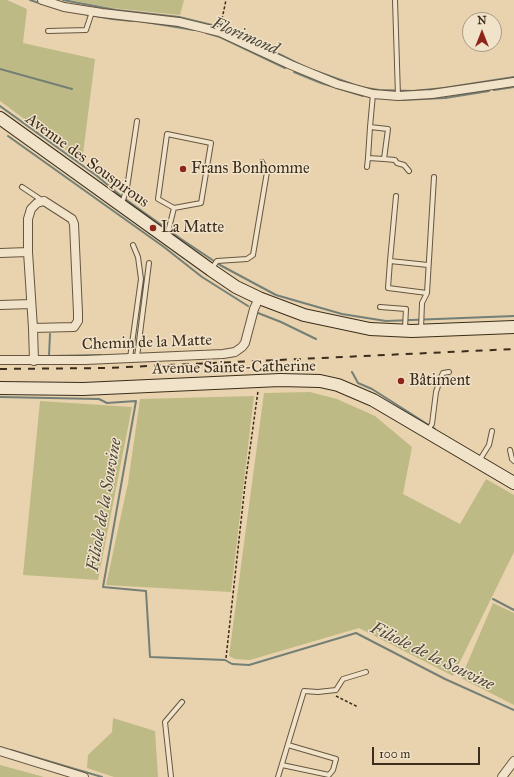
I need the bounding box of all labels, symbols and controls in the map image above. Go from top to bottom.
north arrow [462,12,502,52]
water label: Florimond [208,14,282,60]
text: N [477,14,487,27]
street label: Avenue des Souspirous [21,110,153,212]
place label: Frans Bonhomme [191,159,310,179]
marker: Frans Bonhomme [178,164,188,174]
place label: La Matte [161,218,224,238]
marker: La Matte [148,223,158,233]
street label: Chemin de la Matte [82,331,212,355]
street label: Avenue Sainte-Catherine [152,357,316,379]
place label: Bâtiment [409,371,471,391]
marker: Bâtiment [396,376,406,386]
water label: Filiole de la Souvine [83,437,127,573]
water label: Filiole de la Souvine [367,618,497,696]
scale bar [374,739,482,765]
text: 100 m [379,747,410,761]

